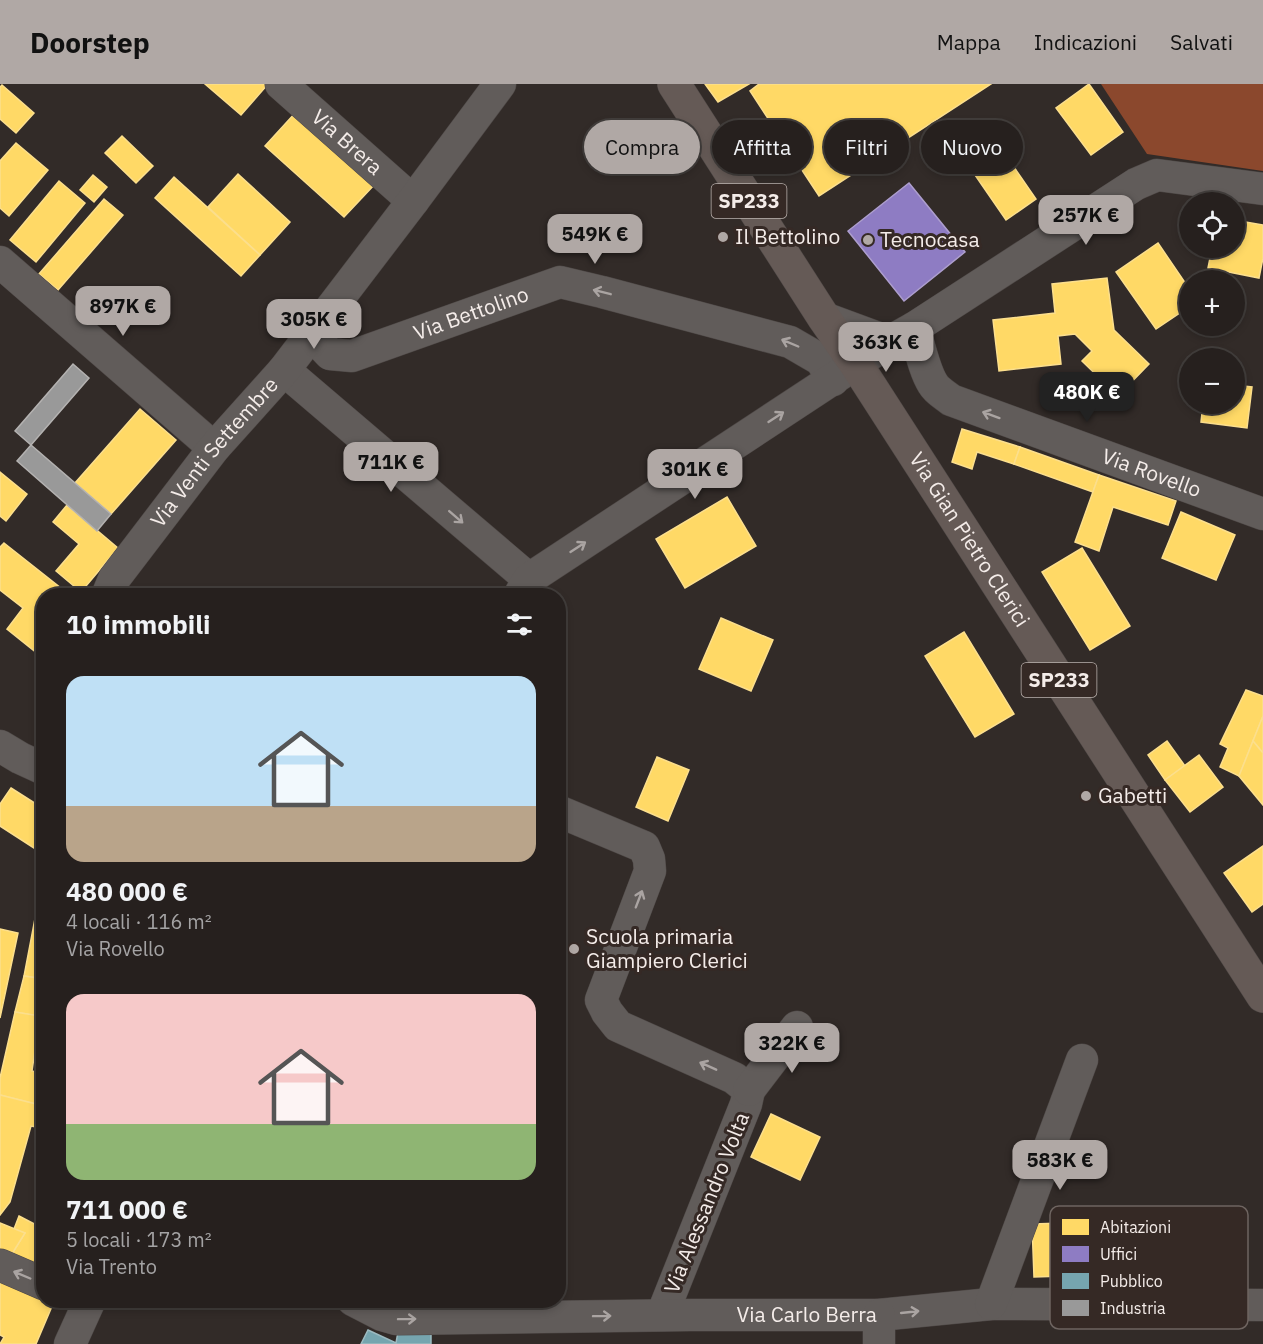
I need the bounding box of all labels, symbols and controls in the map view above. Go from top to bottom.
text: Doorstep [30,24,150,61]
text: Mappa [937,28,1001,56]
text: Indicazioni [1034,28,1137,56]
text: Salvati [1170,28,1233,56]
street label: Via Brera [306,103,389,181]
chip: Compra [584,120,700,174]
chip: Affitta [712,120,812,174]
chip: Filtri [824,120,909,174]
chip: Nuovo [921,120,1023,174]
road number: SP233 [712,184,786,218]
map controls [1179,192,1245,414]
button: locate [1179,192,1245,258]
pin: 257K € [1037,195,1135,246]
text: 257K € [1052,201,1120,228]
pin: 549K € [546,214,644,265]
text: 549K € [561,220,629,247]
place label: Il Bettolino [735,222,840,250]
place label: Tecnocasa [880,225,980,253]
marker: Il Bettolino [716,230,730,244]
marker: Tecnocasa [861,233,875,247]
button: + [1179,270,1245,336]
street label: Via Bettolino [409,279,532,346]
one-way arrow [593,285,612,297]
pin: 897K € [74,286,172,337]
text: 897K € [89,292,157,319]
pin: 305K € [265,299,363,350]
text: 305K € [280,305,348,332]
pin: 363K € [837,322,935,373]
text: 363K € [852,328,920,355]
one-way arrow [781,337,800,348]
button: − [1179,348,1245,414]
street label: Via Venti Settembre [143,371,284,533]
pin: 480K € [1038,372,1136,423]
text: 480K € [1053,378,1121,405]
one-way arrow [982,408,1001,419]
one-way arrow [767,411,784,423]
street label: Via Rovello [1098,441,1205,503]
pin: 711K € [342,442,440,493]
street label: Via Gian Pietro Clerici [903,446,1037,632]
text: 711K € [357,448,425,475]
pin: 301K € [646,449,744,500]
text: 301K € [661,455,729,482]
one-way arrow [448,510,463,524]
one-way arrow [569,541,586,553]
text: 10 immobili [66,607,210,641]
icon: filters [503,608,536,641]
road number: SP233 [1022,663,1096,697]
icon: home [247,715,355,823]
place label: Gabetti [1098,781,1167,809]
marker: Gabetti [1079,789,1093,803]
text: 480 000 € [66,874,188,908]
one-way arrow [634,891,645,909]
text: 4 locali · 116 m² [66,908,212,935]
place label: Scuola primaria Giampiero Clerici [586,922,748,974]
text: Via Rovello [66,935,165,962]
marker: Scuola primaria Giampiero Clerici [567,942,581,956]
pin: 322K € [743,1023,841,1074]
text: 322K € [758,1029,826,1056]
icon: home [247,1033,355,1141]
one-way arrow [699,1060,717,1072]
street label: Via Alessandro Volta [657,1108,755,1297]
pin: 583K € [1011,1140,1109,1191]
text: 583K € [1026,1146,1094,1173]
text: 711 000 € [66,1192,188,1226]
legend [1050,1206,1248,1329]
text: Abitazioni [1100,1217,1171,1237]
text: 5 locali · 173 m² [66,1226,212,1253]
text: Uffici [1100,1244,1137,1264]
text: Via Trento [66,1253,157,1280]
one-way arrow [13,1268,31,1280]
text: Pubblico [1100,1271,1163,1291]
text: Industria [1100,1298,1166,1318]
street label: Via Carlo Berra [737,1300,877,1328]
one-way arrow [899,1306,919,1317]
one-way arrow [592,1310,612,1322]
one-way arrow [397,1313,417,1325]

